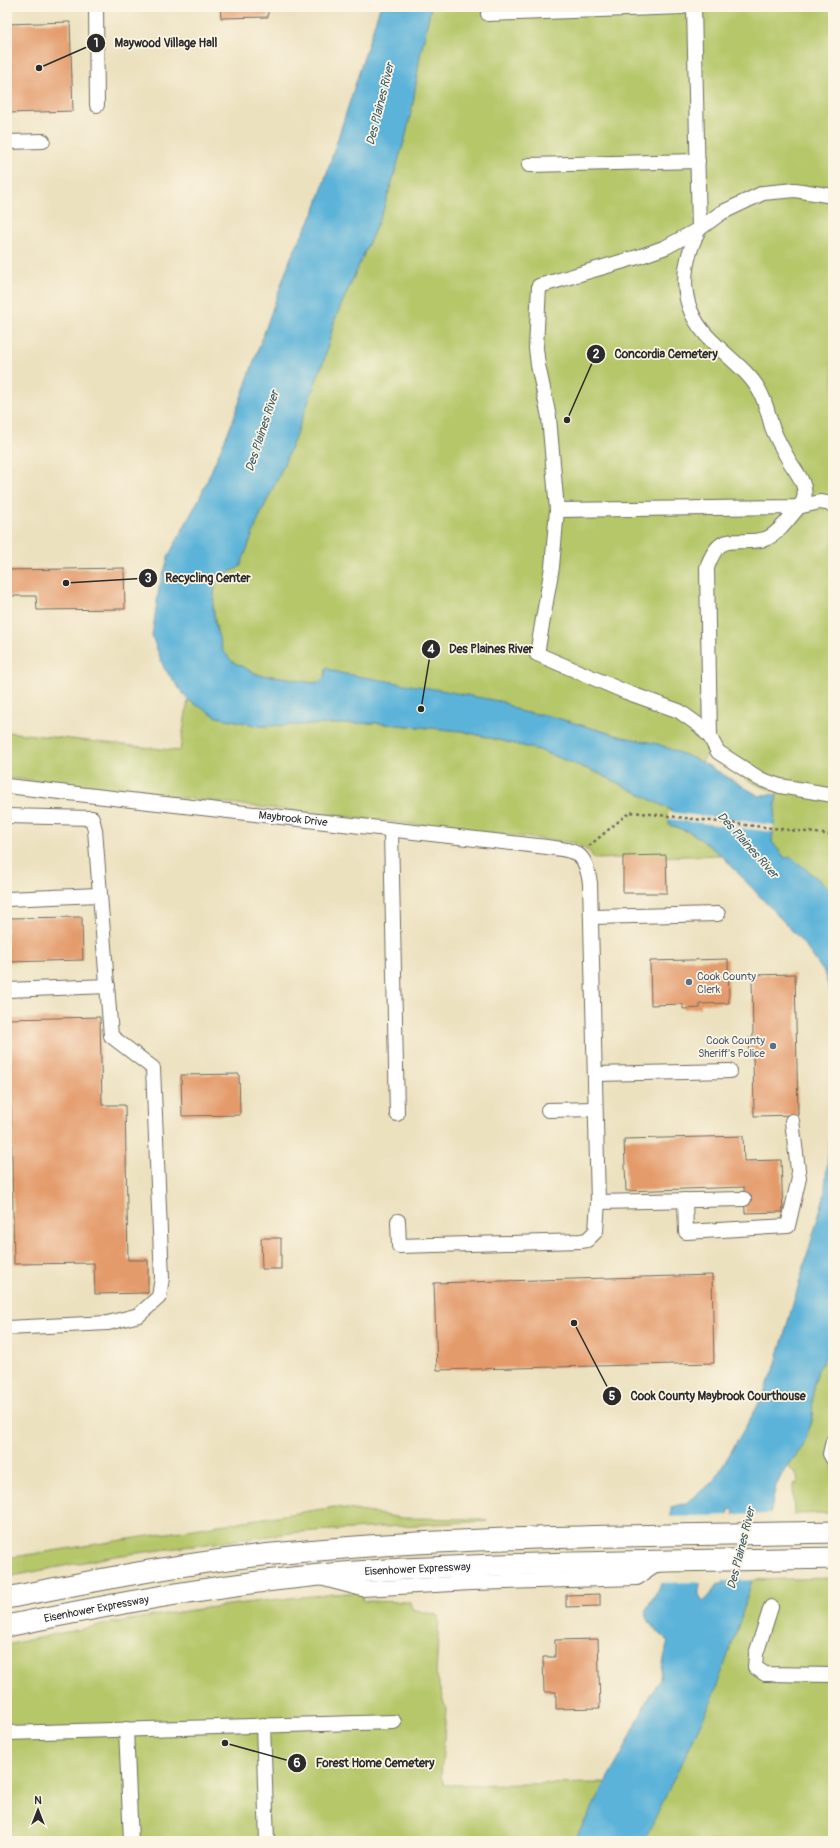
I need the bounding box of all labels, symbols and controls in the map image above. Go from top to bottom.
callout: Maywood Village Hall [86,31,225,55]
text: 1 [94,36,98,51]
text: Maywood Village Hall [115,36,218,51]
water label: Des Plaines River [363,60,398,147]
callout: Concordia Cemetery [586,342,725,366]
text: 2 [593,347,600,362]
text: Concordia Cemetery [614,347,718,362]
water label: Des Plaines River [242,387,283,474]
callout: Recycling Center [138,566,259,590]
text: 3 [145,571,152,586]
text: Recycling Center [165,571,251,586]
callout: Des Plaines River [421,637,541,661]
text: 4 [427,642,435,657]
text: Des Plaines River [449,642,534,657]
street label: Maybrook Drive [258,808,329,829]
water label: Des Plaines River [714,809,783,883]
place label: Cook County Clerk [697,970,756,996]
marker: Cook County Clerk [684,977,694,987]
place label: Cook County Sheriff's Police [698,1034,766,1060]
marker: Cook County Sheriff's Police [768,1041,778,1051]
callout: Cook County Maybrook Courthouse [602,1384,813,1408]
text: 5 [609,1389,616,1404]
text: Cook County Maybrook Courthouse [630,1389,807,1404]
water label: Des Plaines River [724,1504,759,1591]
street label: Eisenhower Expressway [364,1560,471,1578]
street label: Eisenhower Expressway [43,1593,150,1625]
callout: Forest Home Cemetery [287,1751,442,1775]
text: 6 [294,1756,301,1771]
text: Forest Home Cemetery [316,1756,435,1771]
north arrow [18,1790,58,1830]
text: N [34,1794,42,1807]

